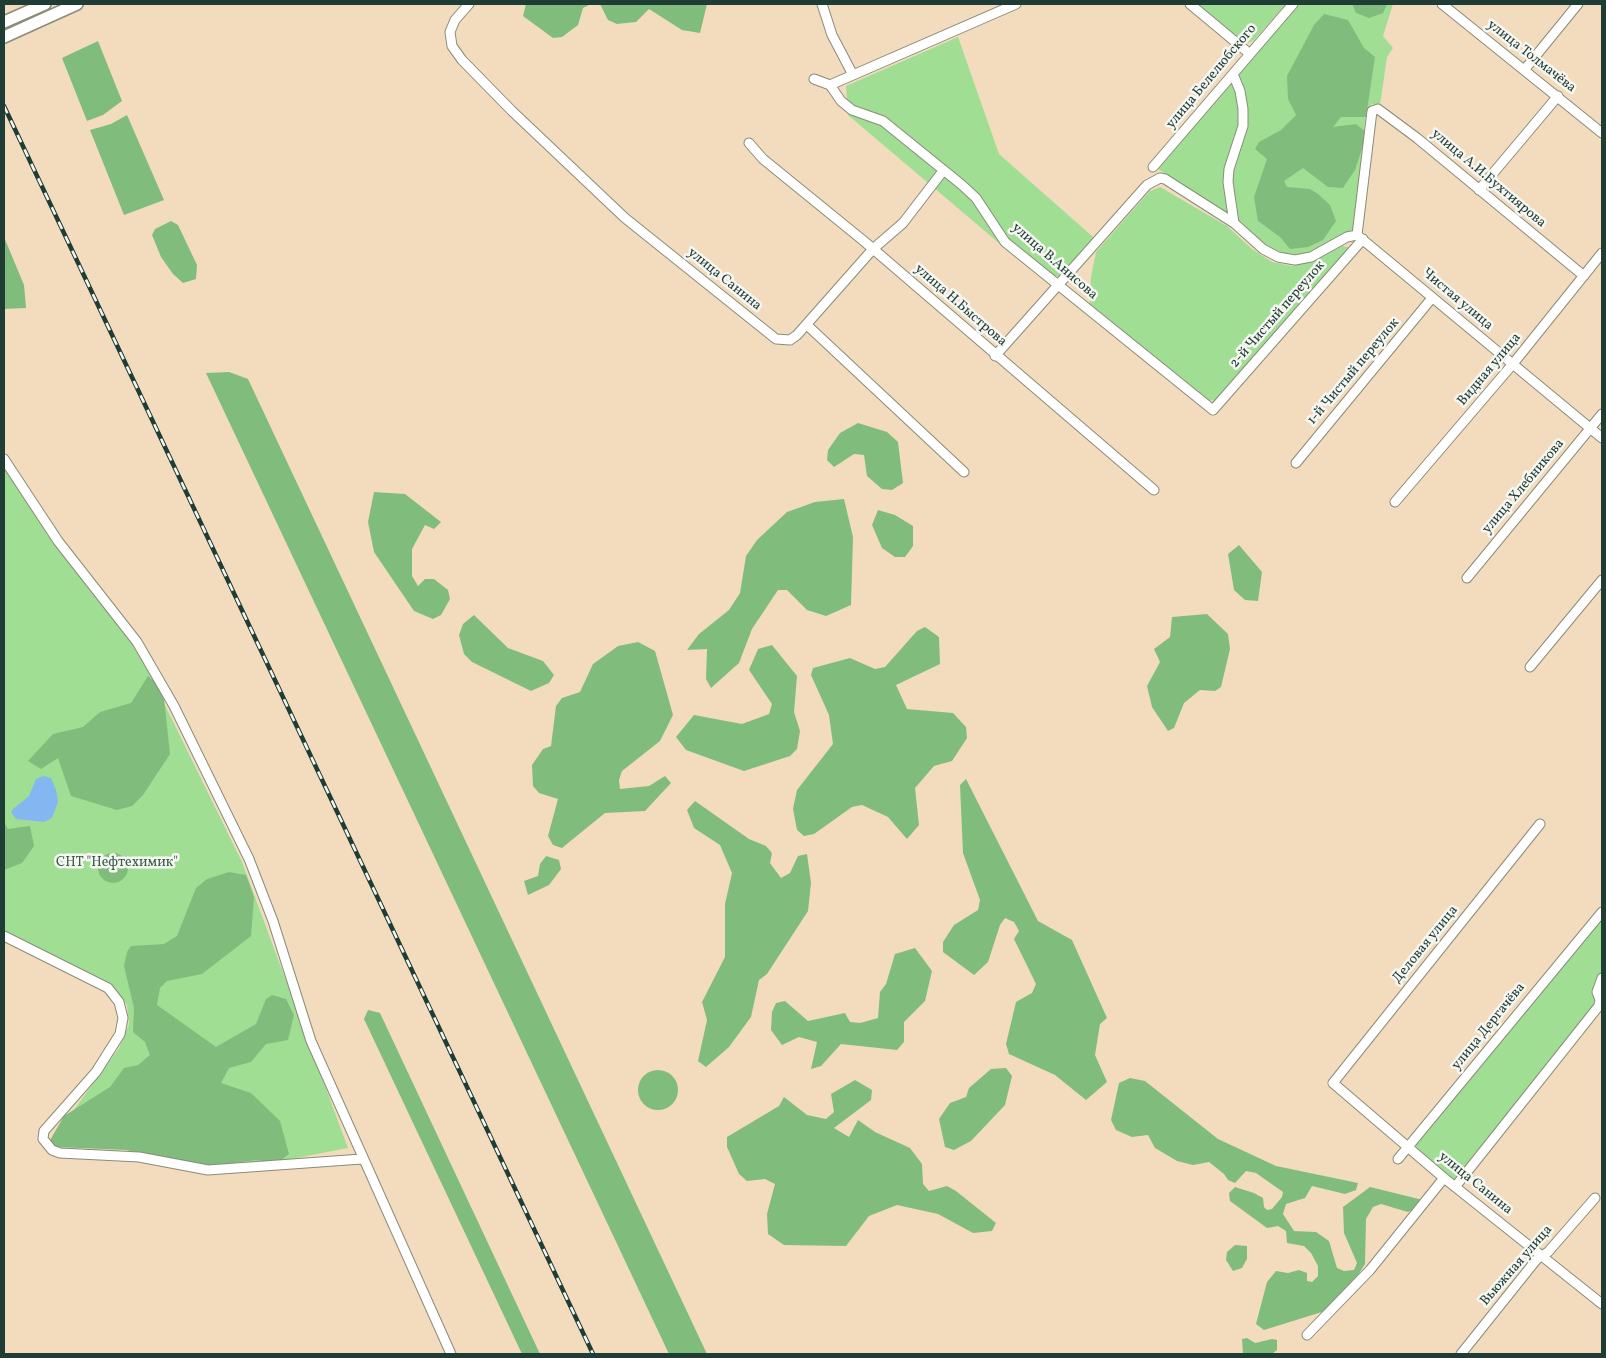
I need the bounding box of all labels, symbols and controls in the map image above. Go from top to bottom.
street label: улица Толмачёва [1483,17,1579,97]
street label: улица Белелюбского [1163,21,1261,133]
street label: улица А.И.Бухтиярова [1427,126,1549,232]
street label: улица В.Анисова [1008,220,1100,304]
street label: улица Санина [684,245,764,315]
street label: 2-й Чистый переулок [1227,258,1329,372]
street label: улица Н.Быстрова [910,261,1010,351]
street label: Чистая улица [1418,265,1496,335]
street label: 1-й Чистый переулок [1304,315,1404,429]
street label: Видная улица [1455,330,1525,410]
street label: улица Хлебникова [1479,436,1569,538]
park label: СНТ "Нефтехимик" [56,855,178,871]
street label: Деловая улица [1390,903,1462,987]
street label: улица Дергачёва [1449,980,1529,1074]
street label: улица Санина [1435,1149,1515,1219]
street label: Вьюжная улица [1477,1222,1557,1310]

